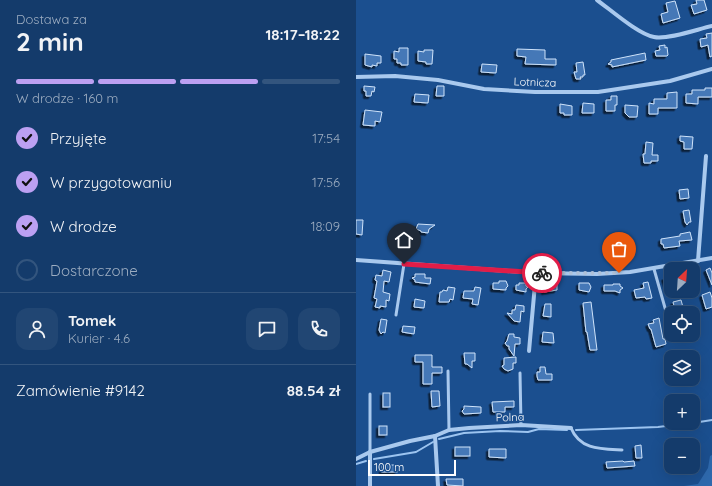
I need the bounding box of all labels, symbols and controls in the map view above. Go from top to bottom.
text: Dostawa za [16,11,87,27]
text: 2 min [16,25,84,58]
text: 18:17–18:22 [265,25,340,44]
street label: Lotnicza [513,74,557,90]
text: W drodze · 160 m [16,90,118,106]
icon: check [16,127,38,149]
text: Przyjęte [50,129,106,148]
text: 17:54 [312,130,340,146]
icon: check [16,171,38,193]
text: W przygotowaniu [50,173,172,192]
text: 17:56 [312,174,340,190]
icon: check [16,215,38,237]
text: W drodze [50,217,117,236]
text: 18:09 [311,218,340,234]
pin [387,223,421,264]
icon: home [393,229,415,251]
pin [602,232,636,273]
icon: bag [608,238,630,260]
courier [522,253,562,293]
text: Dostarczone [50,261,138,280]
icon: bike [531,262,553,284]
north arrow [664,262,700,298]
map controls [664,262,700,474]
button: locate [664,306,700,342]
button: person [16,308,58,350]
button: chat [246,308,288,350]
button: phone [298,308,340,350]
text: Tomek [68,311,116,330]
text: Kurier · 4.6 [68,330,130,346]
button: layers [664,350,700,386]
text: Zamówienie #9142 [16,381,145,400]
text: 88.54 zł [287,381,340,400]
button: + [664,394,700,430]
street label: Polna [496,410,524,424]
button: − [664,438,700,474]
scale bar [368,458,456,477]
text: 100 m [374,460,404,474]

